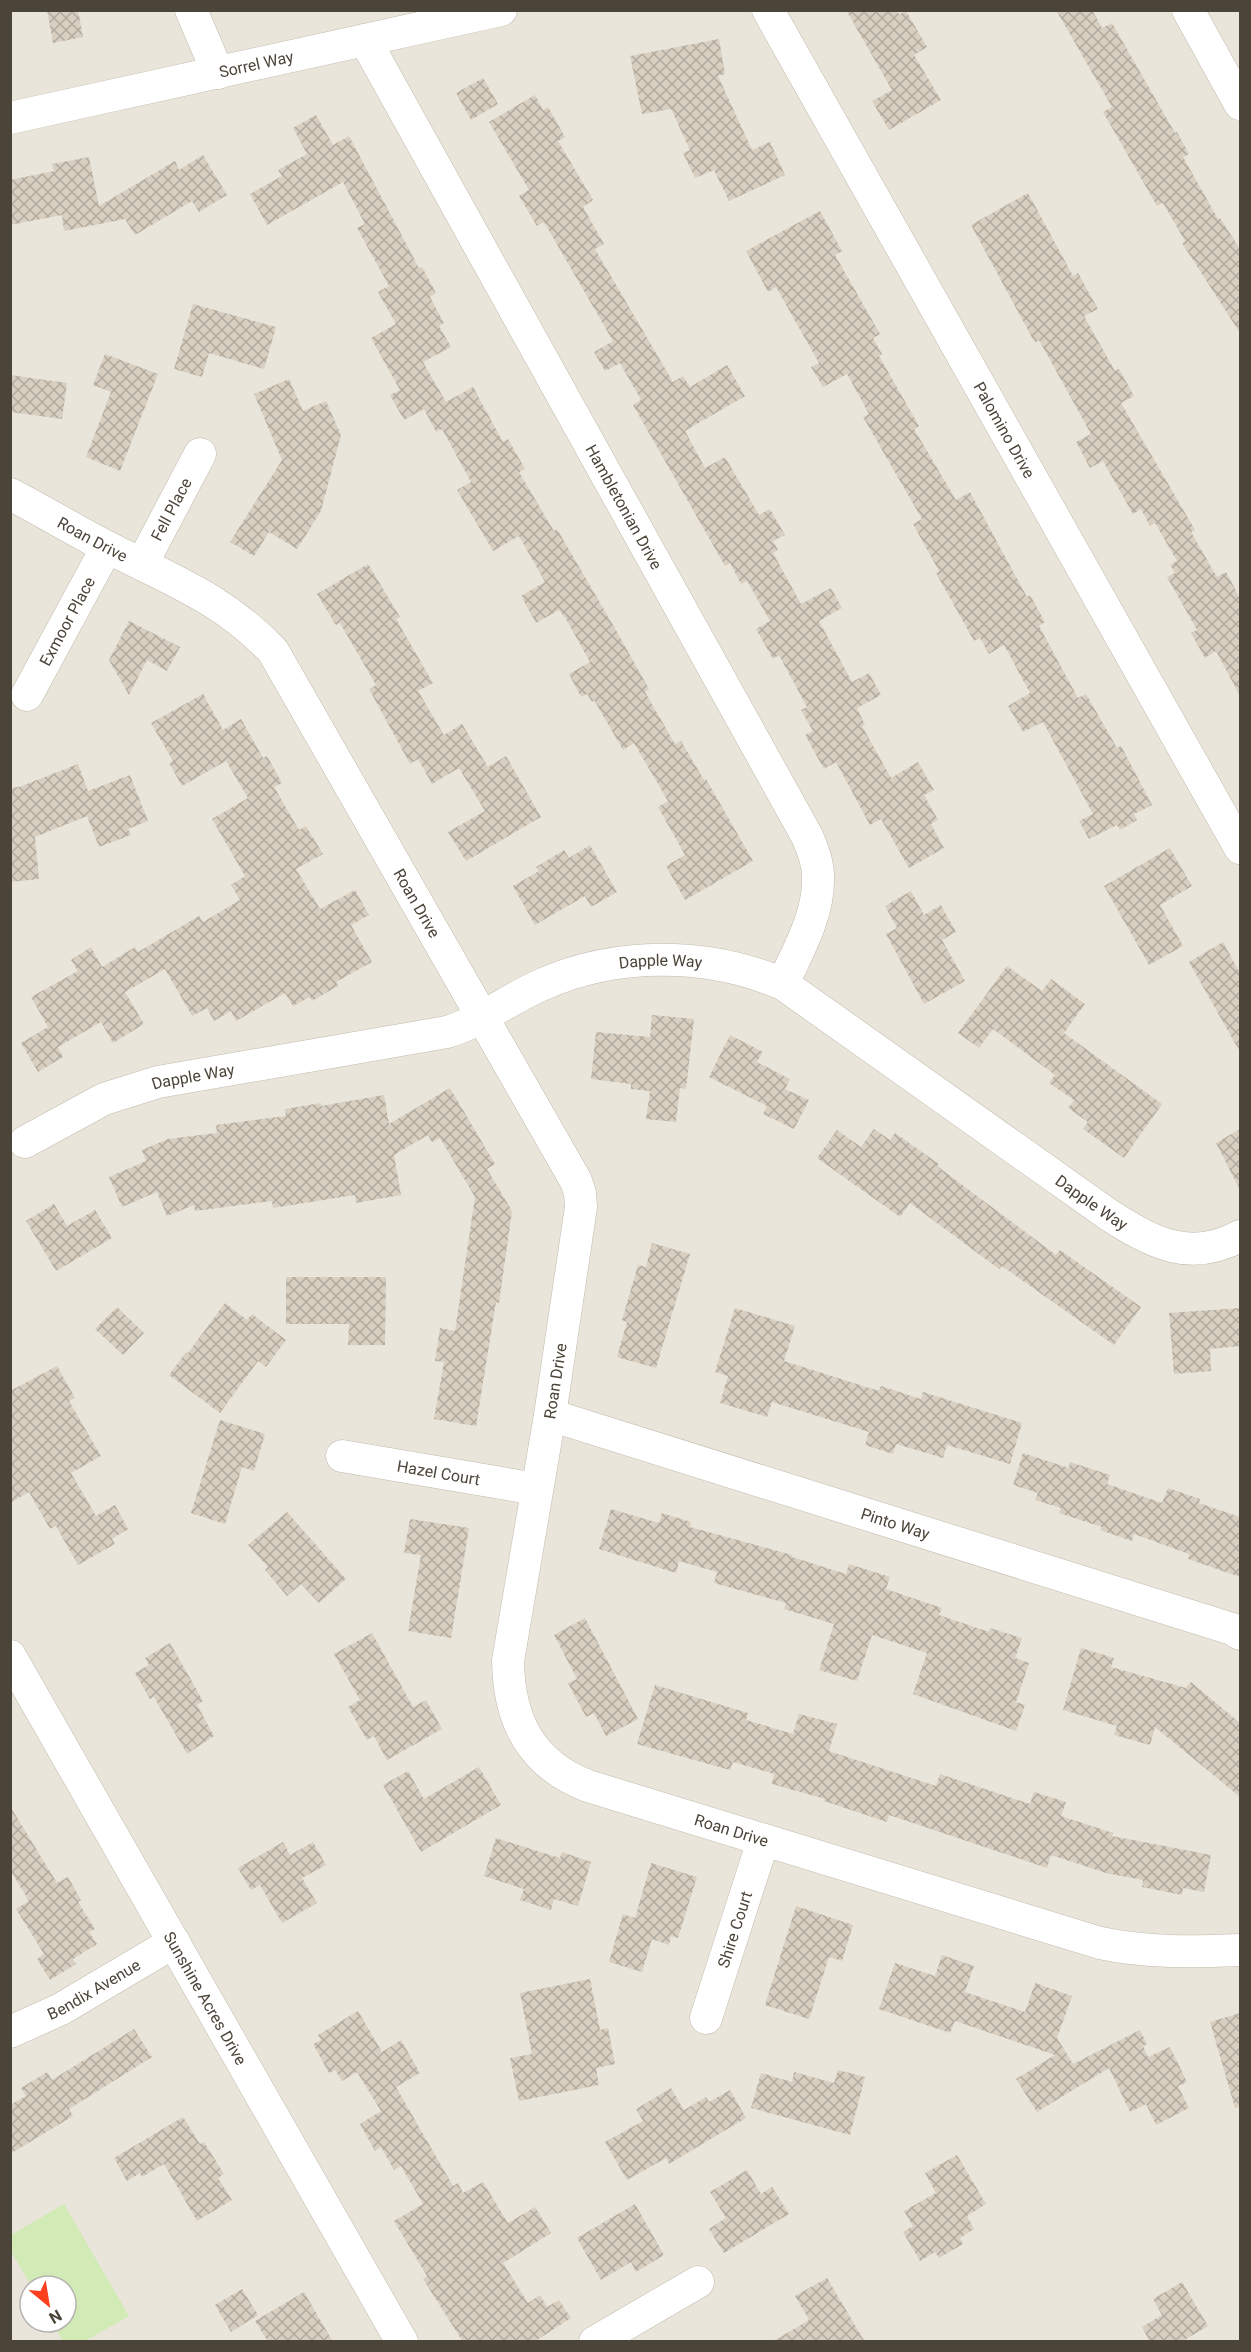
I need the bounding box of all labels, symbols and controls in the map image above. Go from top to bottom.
street label: Sorrel Way [217,47,296,82]
street label: Palomino Drive [969,379,1039,482]
street label: Hambletonian Drive [582,441,666,573]
street label: Fell Place [147,475,196,544]
street label: Roan Drive [54,513,131,566]
street label: Exmoor Place [36,574,99,669]
street label: Roan Drive [389,865,444,941]
street label: Dapple Way [618,951,704,973]
street label: Dapple Way [149,1060,236,1093]
street label: Dapple Way [1052,1171,1131,1235]
street label: Roan Drive [540,1342,571,1420]
street label: Hazel Court [396,1457,481,1489]
street label: Pinto Way [858,1504,932,1544]
street label: Roan Drive [692,1810,771,1851]
street label: Shire Court [714,1889,756,1970]
street label: Sunshine Acres Drive [160,1928,251,2068]
street label: Bendix Avenue [44,1955,144,2024]
north arrow [18,2274,78,2334]
text: N [46,2306,65,2328]

